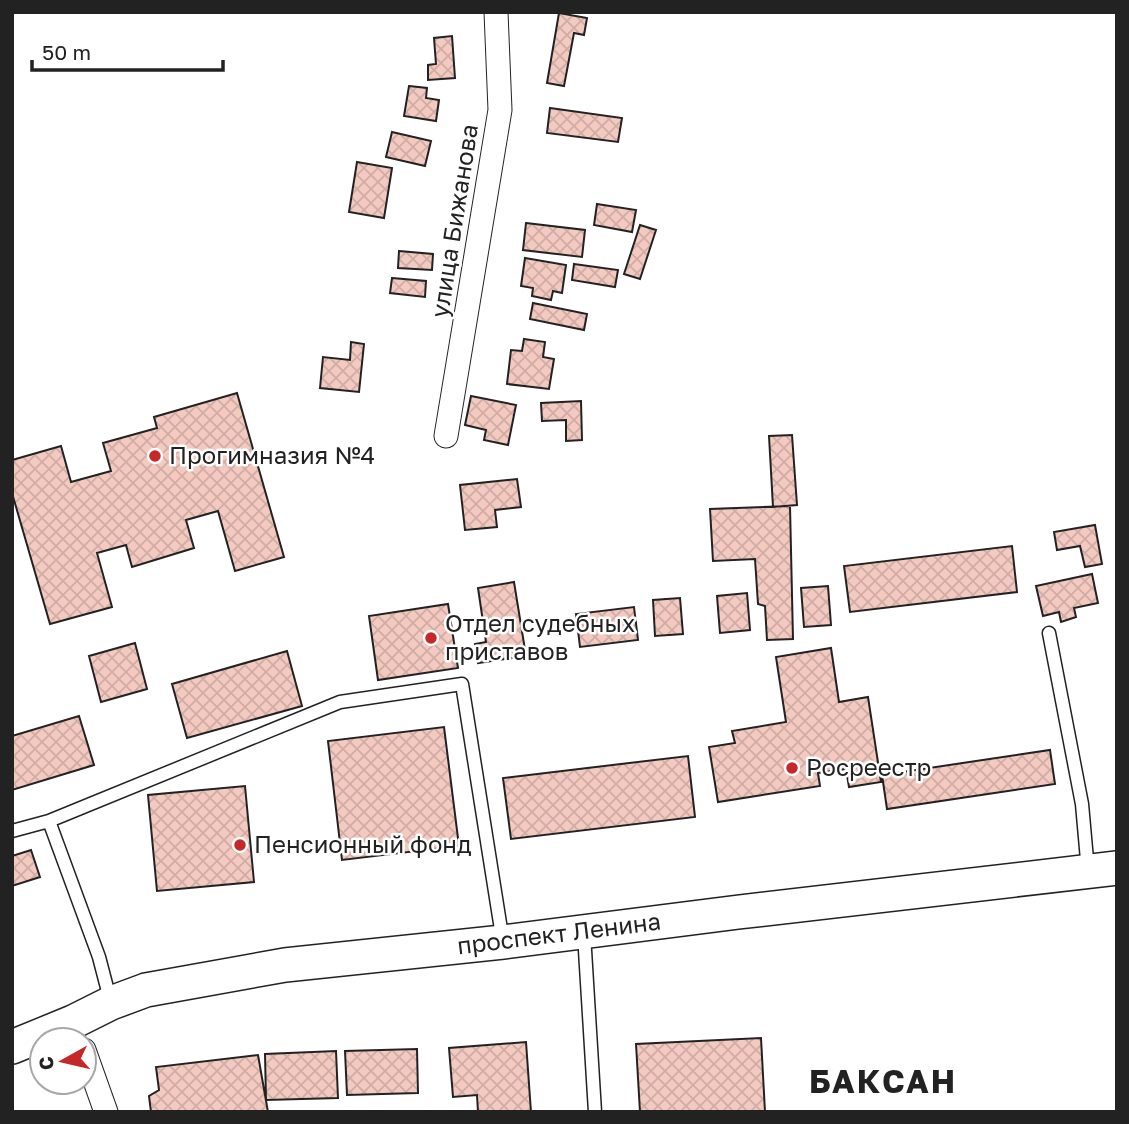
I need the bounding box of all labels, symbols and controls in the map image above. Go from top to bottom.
scale bar [32,28,222,72]
text: 50 m [42,39,91,65]
street label: улица Бижанова [424,122,483,320]
place label: Прогимназия №4 [169,440,375,469]
marker: Прогимназия №4 [147,448,163,464]
place label: Отдел судебных приставов [445,608,635,665]
marker: Отдел судебных приставов [423,630,439,646]
place label: Росреестр [806,752,931,781]
marker: Росреестр [784,760,800,776]
place label: Пенсионный фонд [254,829,471,858]
marker: Пенсионный фонд [232,837,248,853]
street label: проспект Ленина [455,906,662,959]
north arrow [28,1026,98,1096]
text: С [33,1055,58,1072]
district label: БАКСАН [809,1062,957,1100]

